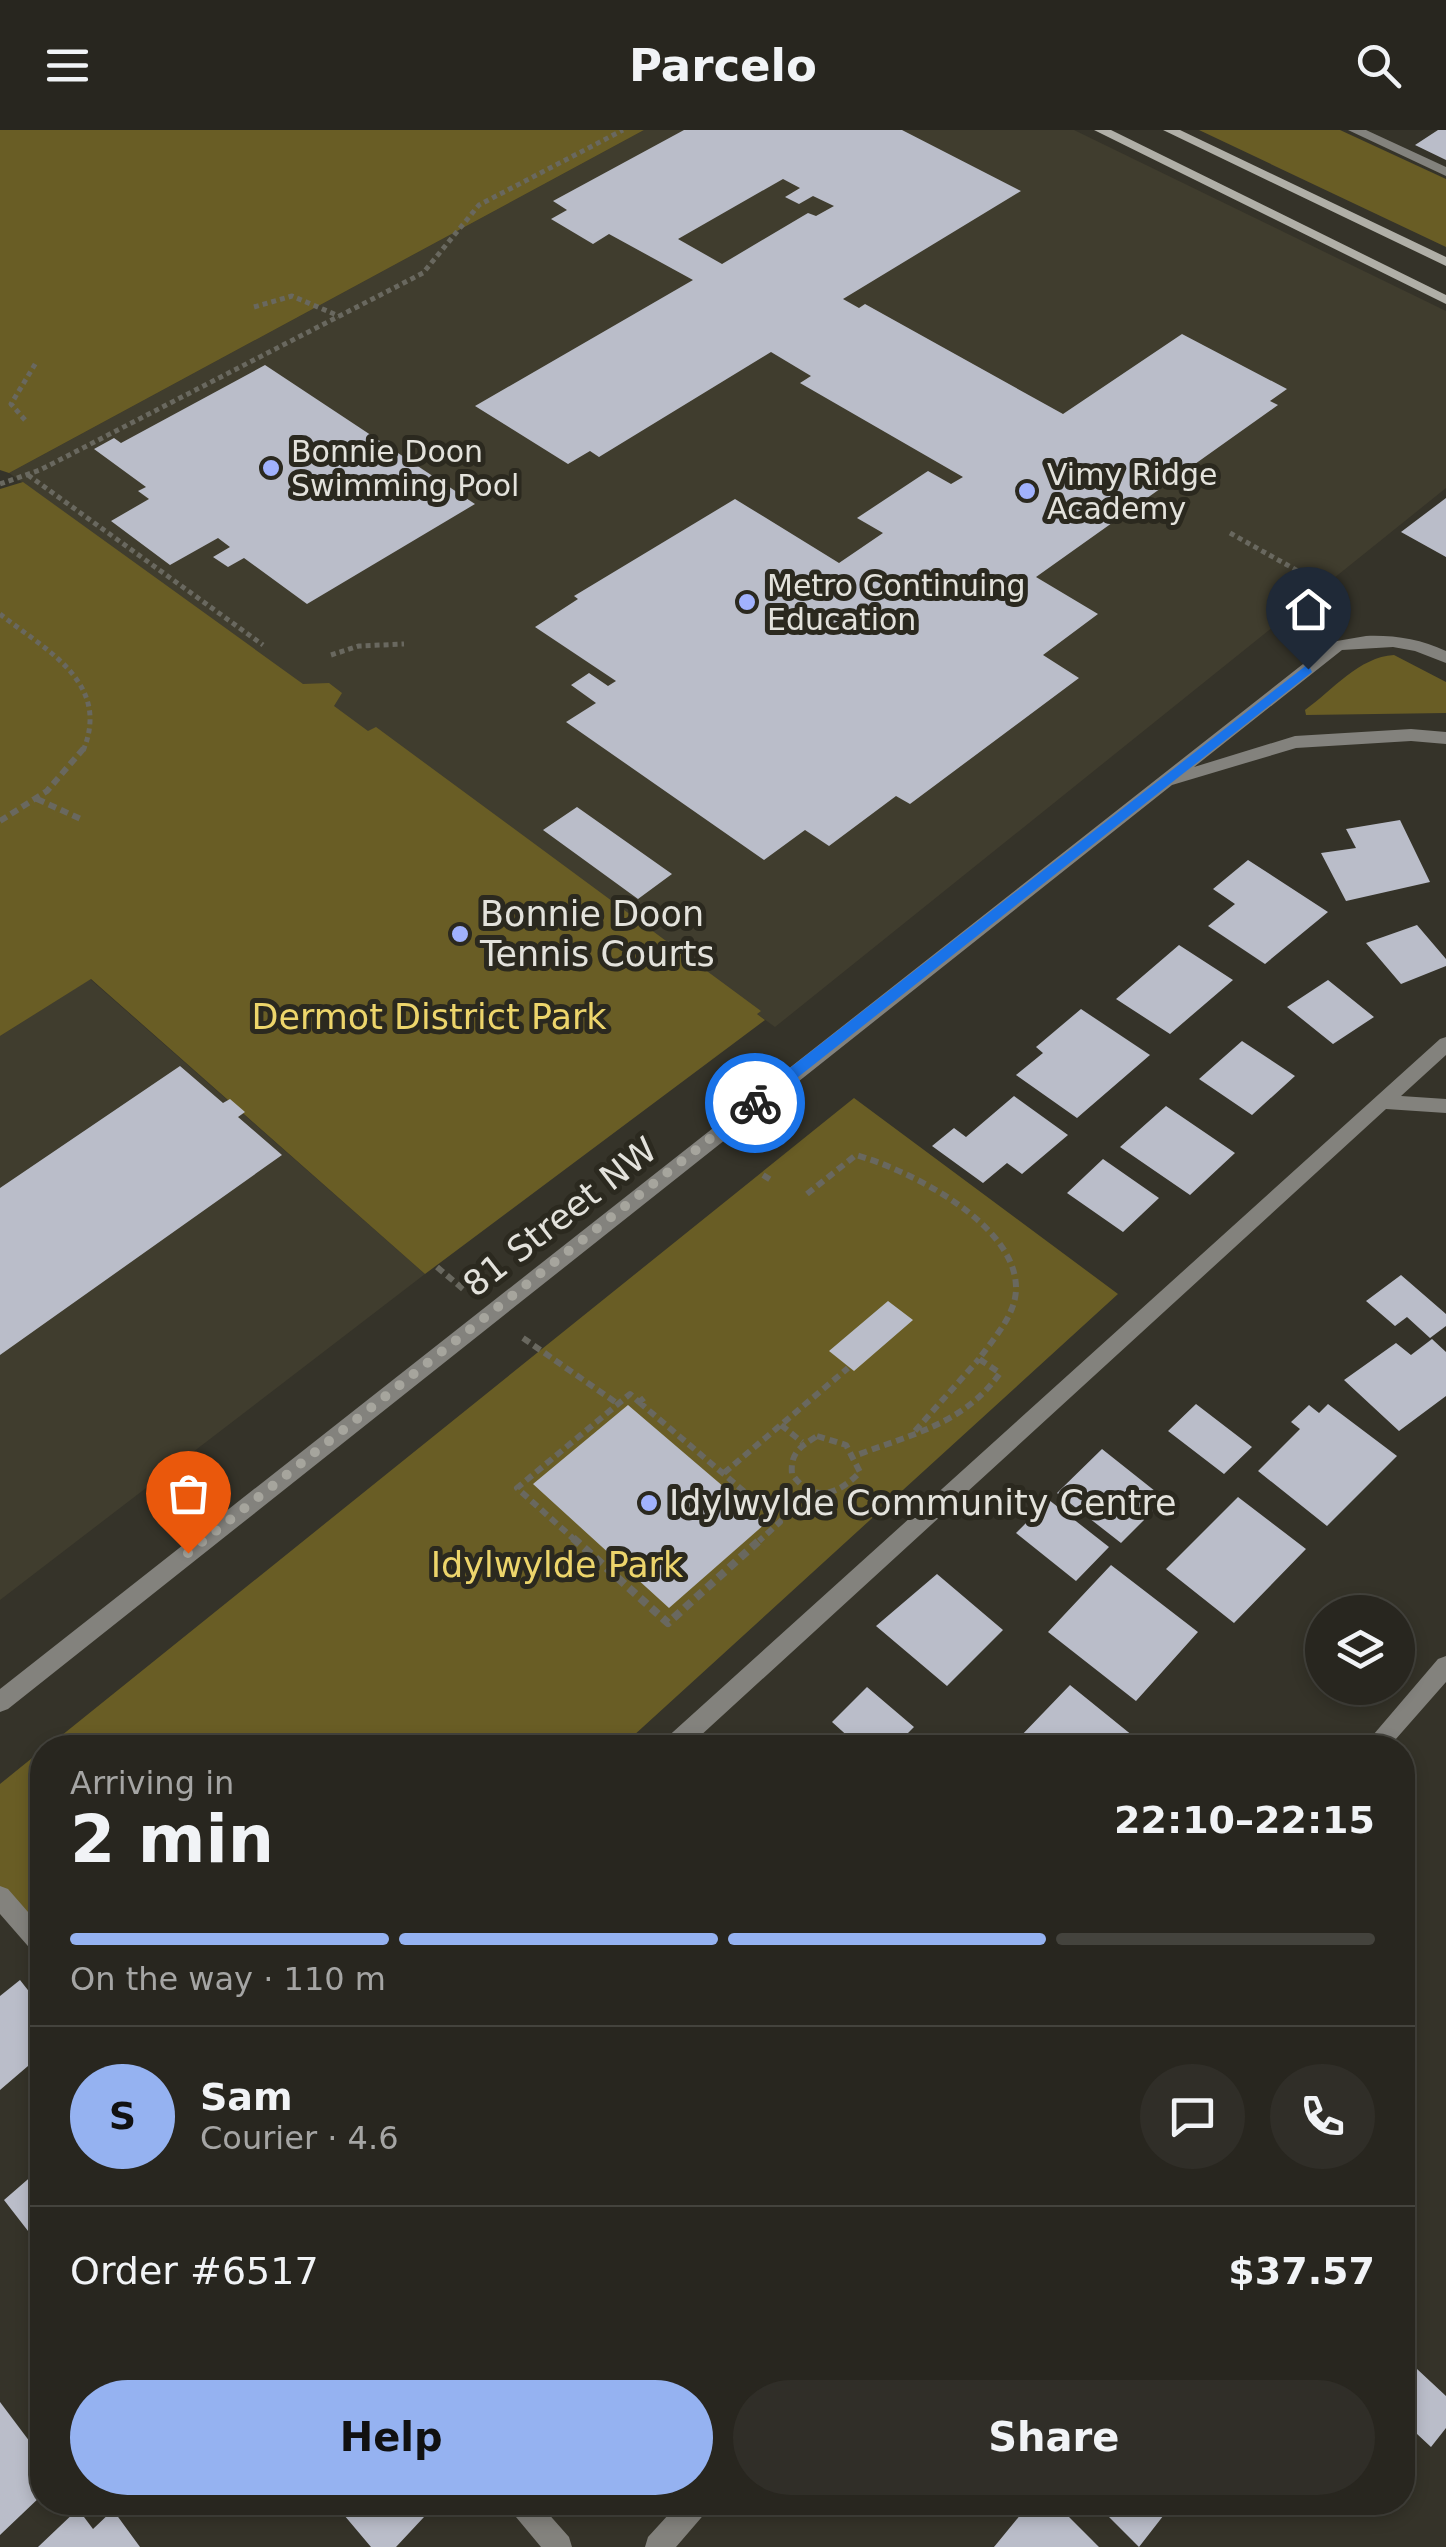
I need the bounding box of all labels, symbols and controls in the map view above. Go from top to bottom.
icon: menu [40,38,95,93]
icon: search [1351,38,1406,93]
text: Parcelo [629,39,817,92]
place label: Bonnie Doon Swimming Pool [291,434,519,503]
marker: Bonnie Doon Swimming Pool [260,457,282,479]
place label: Vimy Ridge Academy [1047,457,1217,526]
marker: Vimy Ridge Academy [1016,480,1038,502]
pin [1266,567,1351,670]
place label: Metro Continuing Education [767,568,1026,637]
icon: home [1281,582,1336,637]
marker: Metro Continuing Education [736,591,758,613]
place label: Bonnie Doon Tennis Courts [479,894,715,974]
marker: Bonnie Doon Tennis Courts [449,923,471,945]
park label: Dermot District Park [251,997,607,1037]
courier [705,1053,805,1153]
icon: bike [728,1076,783,1131]
street label: 81 Street NW [456,1129,664,1305]
pin [146,1451,231,1554]
icon: bag [161,1466,216,1521]
place label: Idylwylde Community Centre [669,1483,1177,1523]
marker: Idylwylde Community Centre [638,1492,660,1514]
park label: Idylwylde Park [431,1545,684,1585]
map controls [1305,1595,1415,1705]
button: layers [1305,1595,1415,1705]
text: Arriving in [70,1764,234,1802]
text: 22:10–22:15 [1114,1798,1375,1842]
text: 2 min [70,1802,274,1877]
text: On the way · 110 m [70,1960,386,1998]
button: chat [1140,2064,1245,2169]
button: phone [1270,2064,1375,2169]
text: Sam [200,2075,293,2119]
text: S [109,2094,136,2138]
text: Courier · 4.6 [200,2119,399,2157]
text: Order #6517 [70,2249,319,2293]
text: $37.57 [1228,2249,1375,2293]
button: Help [70,2380,713,2495]
button: Share [733,2380,1375,2495]

